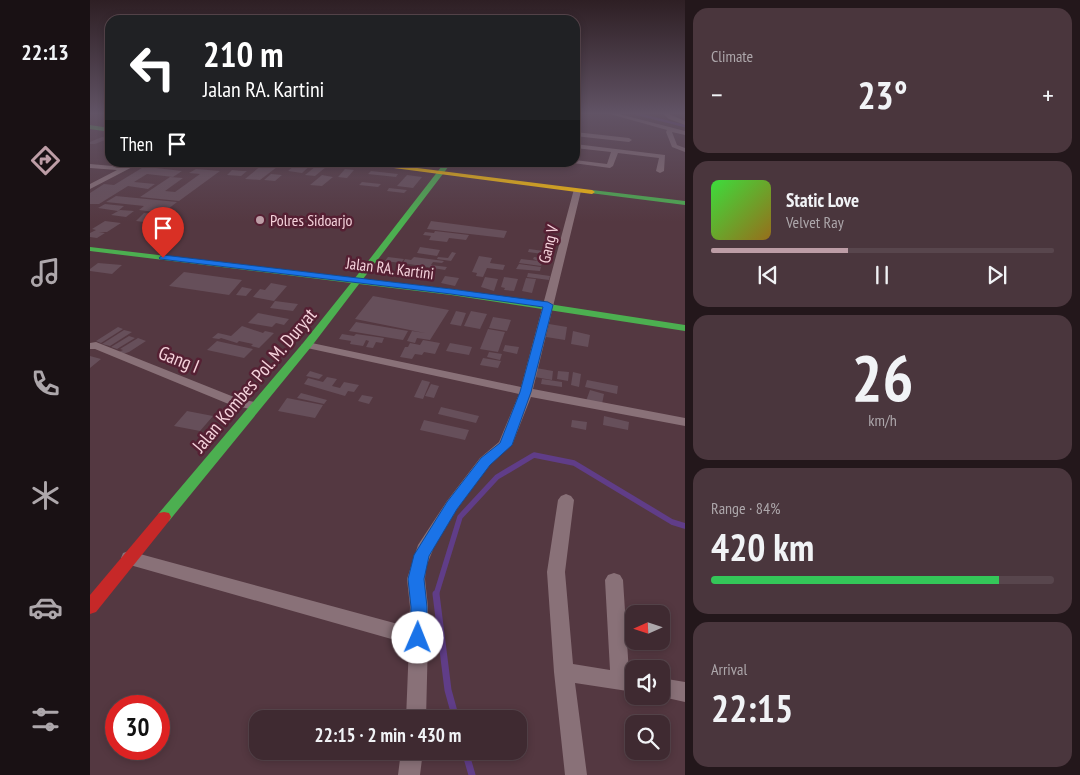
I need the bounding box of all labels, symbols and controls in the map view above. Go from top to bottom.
text: 210 m [203,31,284,77]
icon: left [120,35,185,100]
text: 22:13 [21,38,69,66]
text: Climate [711,46,753,66]
text: 23° [857,70,908,119]
text: Jalan RA. Kartini [203,75,324,103]
text: − [711,76,723,113]
text: + [1042,76,1054,113]
icon: arrive [163,130,191,158]
text: Then [120,132,153,156]
icon: directions [28,143,63,178]
text: Static Love [786,188,859,212]
pin [142,207,184,258]
place label: Polres Sidoarjo [270,210,353,230]
text: Velvet Ray [786,212,844,232]
icon: arrive [149,214,177,242]
marker: Polres Sidoarjo [254,214,266,226]
street label: Gang V [534,222,563,265]
street label: Jalan RA. Kartini [344,253,435,283]
icon: music [28,255,63,290]
icon: previous [754,261,782,289]
icon: pause [868,261,896,289]
icon: next [983,261,1011,289]
street label: Jalan Kombes Pol. M. Duryat [186,302,322,458]
text: 26 [851,335,914,419]
street label: Gang I [155,340,203,378]
icon: phone [28,366,63,401]
text: km/h [868,410,897,430]
icon: climate [28,478,63,513]
text: Range · 84% [711,498,780,518]
text: 420 km [711,522,814,571]
icon: car [28,590,63,625]
north arrow [625,605,670,650]
map controls [625,605,670,760]
position arrow [391,611,443,663]
text: Arrival [711,659,747,679]
button: sound [625,660,670,705]
text: 22:15 [711,683,793,732]
speed limit sign: 30 [105,695,170,760]
icon: filters [28,702,63,737]
button: search [625,715,670,760]
text: 22:15 · 2 min · 430 m [315,723,461,747]

